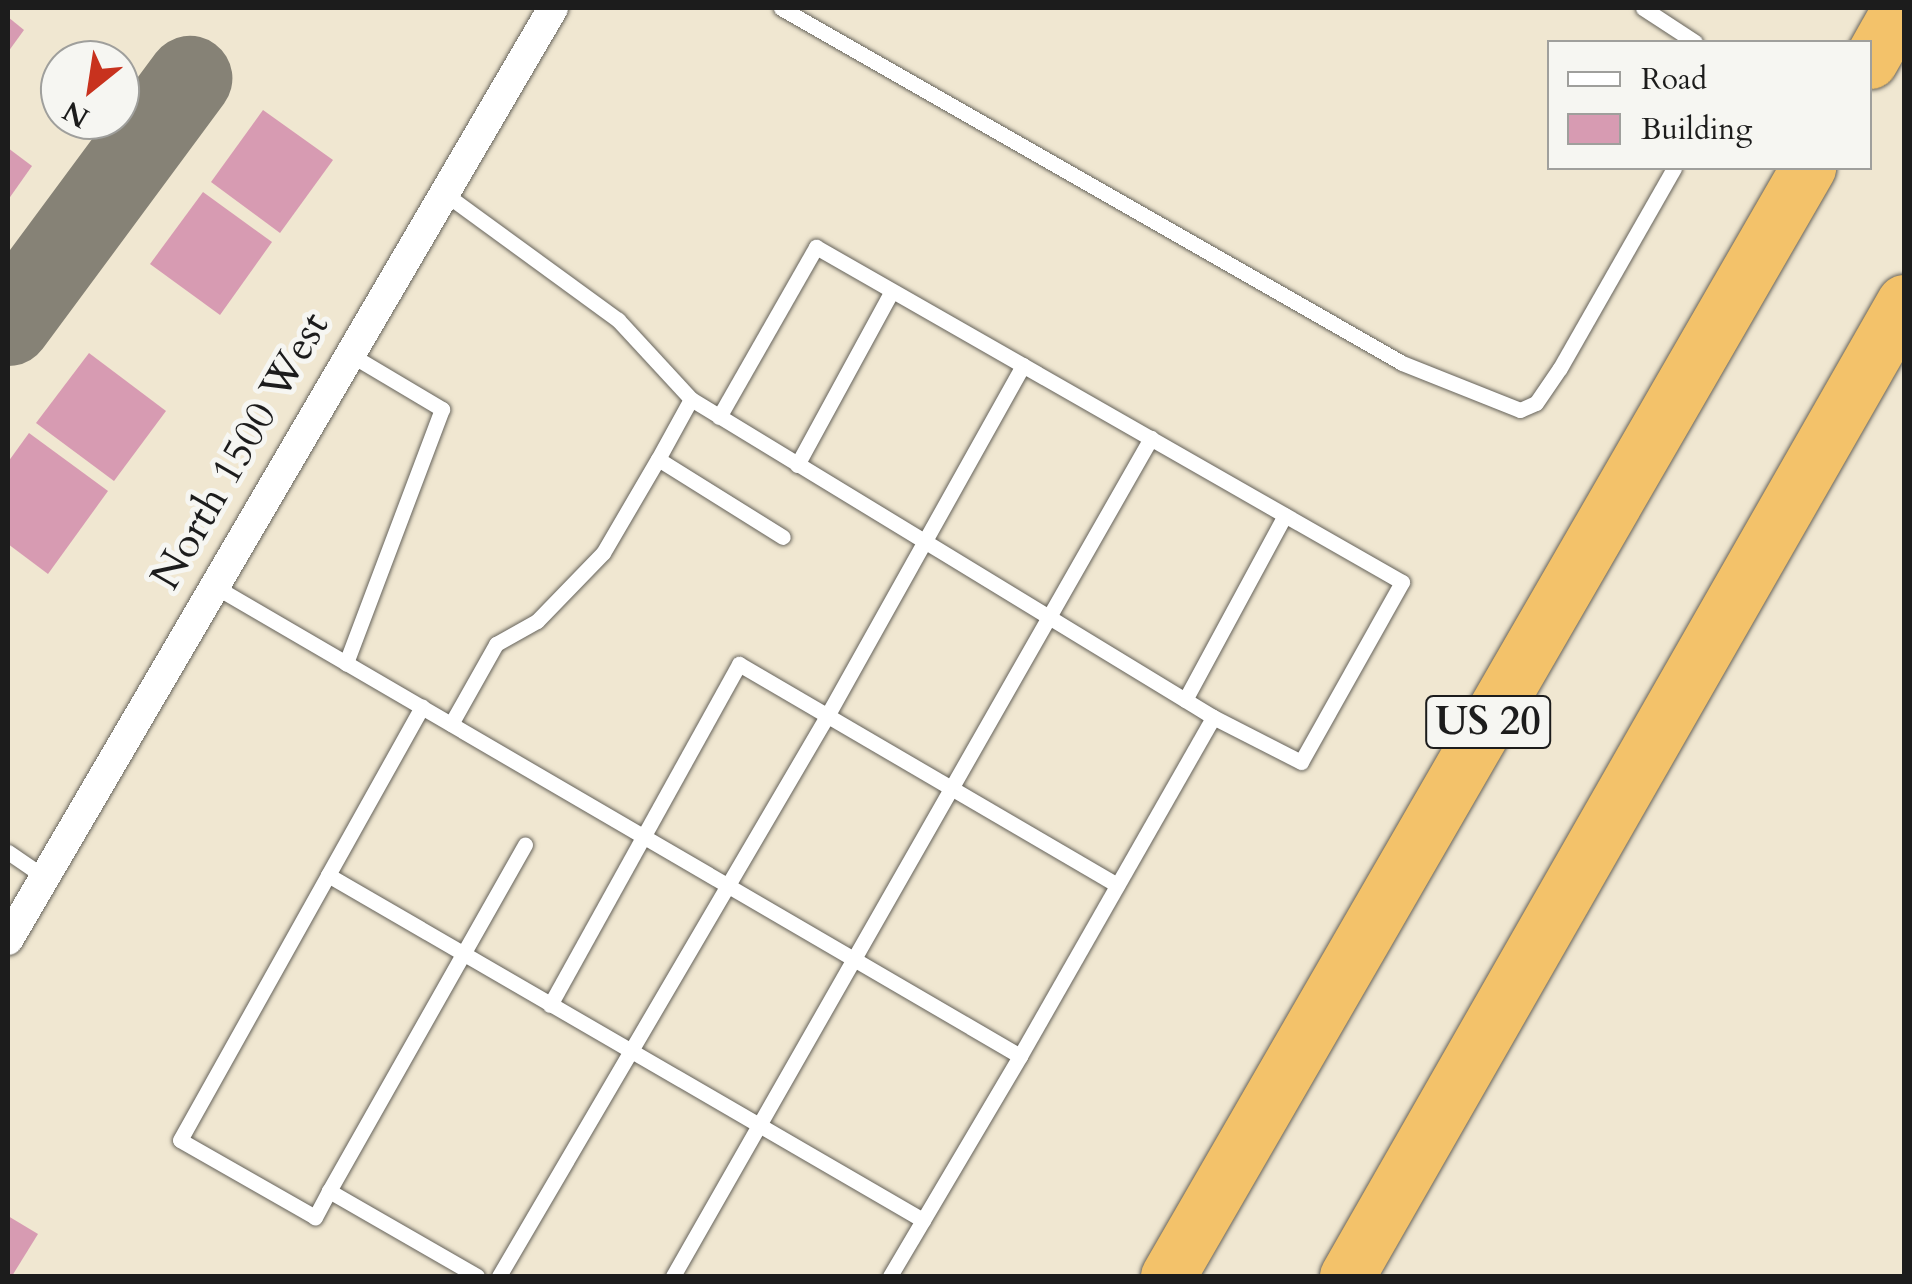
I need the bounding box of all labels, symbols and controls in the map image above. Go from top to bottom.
north arrow [40,40,140,140]
legend [1547,40,1872,170]
text: Road [1641,59,1707,100]
text: N [56,92,96,137]
text: Building [1641,109,1752,150]
street label: North 1500 West [140,303,340,599]
road number: US 20 [1423,687,1553,757]

